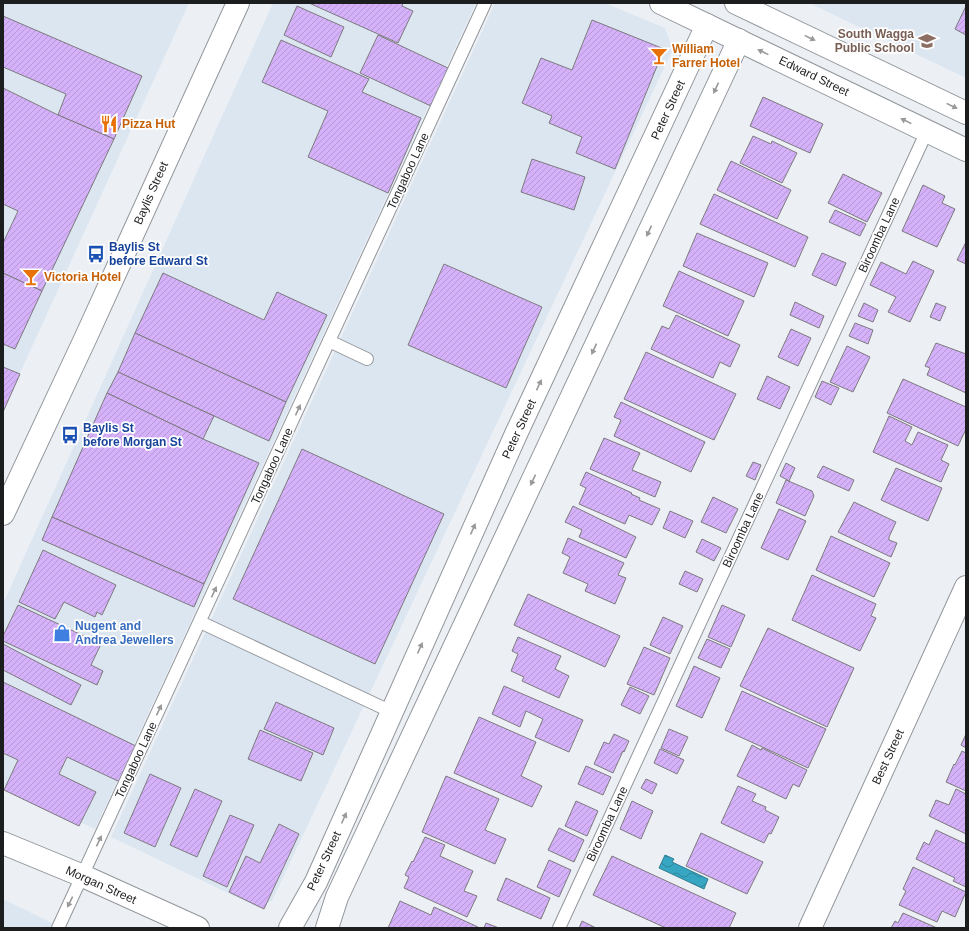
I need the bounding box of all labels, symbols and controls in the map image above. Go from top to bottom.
place label: South Wagga Public School [835,27,914,55]
school or university icon: South Wagga Public School [917,31,937,51]
one-way arrow [804,35,815,41]
place label: William Farrer Hotel [672,42,740,70]
bar icon: William Farrer Hotel [649,46,669,66]
one-way arrow [758,49,769,55]
street label: Edward Street [777,53,852,99]
street label: Peter Street [648,77,688,142]
one-way arrow [713,83,719,94]
one-way arrow [946,103,958,109]
restaurant icon: Pizza Hut [99,114,119,134]
place label: Pizza Hut [122,117,175,131]
one-way arrow [900,118,911,124]
street label: Tongaboo Lane [384,130,432,211]
street label: Baylis Street [131,159,171,227]
street label: Biroomba Lane [855,195,903,275]
one-way arrow [646,226,652,238]
place label: Baylis St before Edward St [109,240,208,268]
bus stop icon: Baylis St before Edward St [86,244,106,264]
bar icon: Victoria Hotel [21,267,41,287]
place label: Victoria Hotel [44,270,121,284]
one-way arrow [591,344,597,355]
one-way arrow [536,380,542,391]
street label: Peter Street [499,396,539,461]
one-way arrow [295,405,301,416]
place label: Baylis St before Morgan St [83,421,182,449]
bus stop icon: Baylis St before Morgan St [60,425,80,445]
street label: Tongaboo Lane [248,425,296,506]
one-way arrow [530,474,536,485]
street label: Biroomba Lane [719,490,767,570]
one-way arrow [470,524,476,535]
one-way arrow [211,586,217,597]
place label: Nugent and Andrea Jewellers [75,619,174,647]
shop icon: Nugent and Andrea Jewellers [52,623,72,643]
one-way arrow [417,642,423,654]
one-way arrow [156,704,162,716]
street label: Tongaboo Lane [112,719,160,800]
street label: Best Street [869,727,907,787]
street label: Biroomba Lane [583,784,631,864]
one-way arrow [342,811,348,823]
street label: Peter Street [304,828,344,893]
one-way arrow [96,835,102,846]
street label: Morgan Street [63,863,139,907]
one-way arrow [67,896,73,908]

